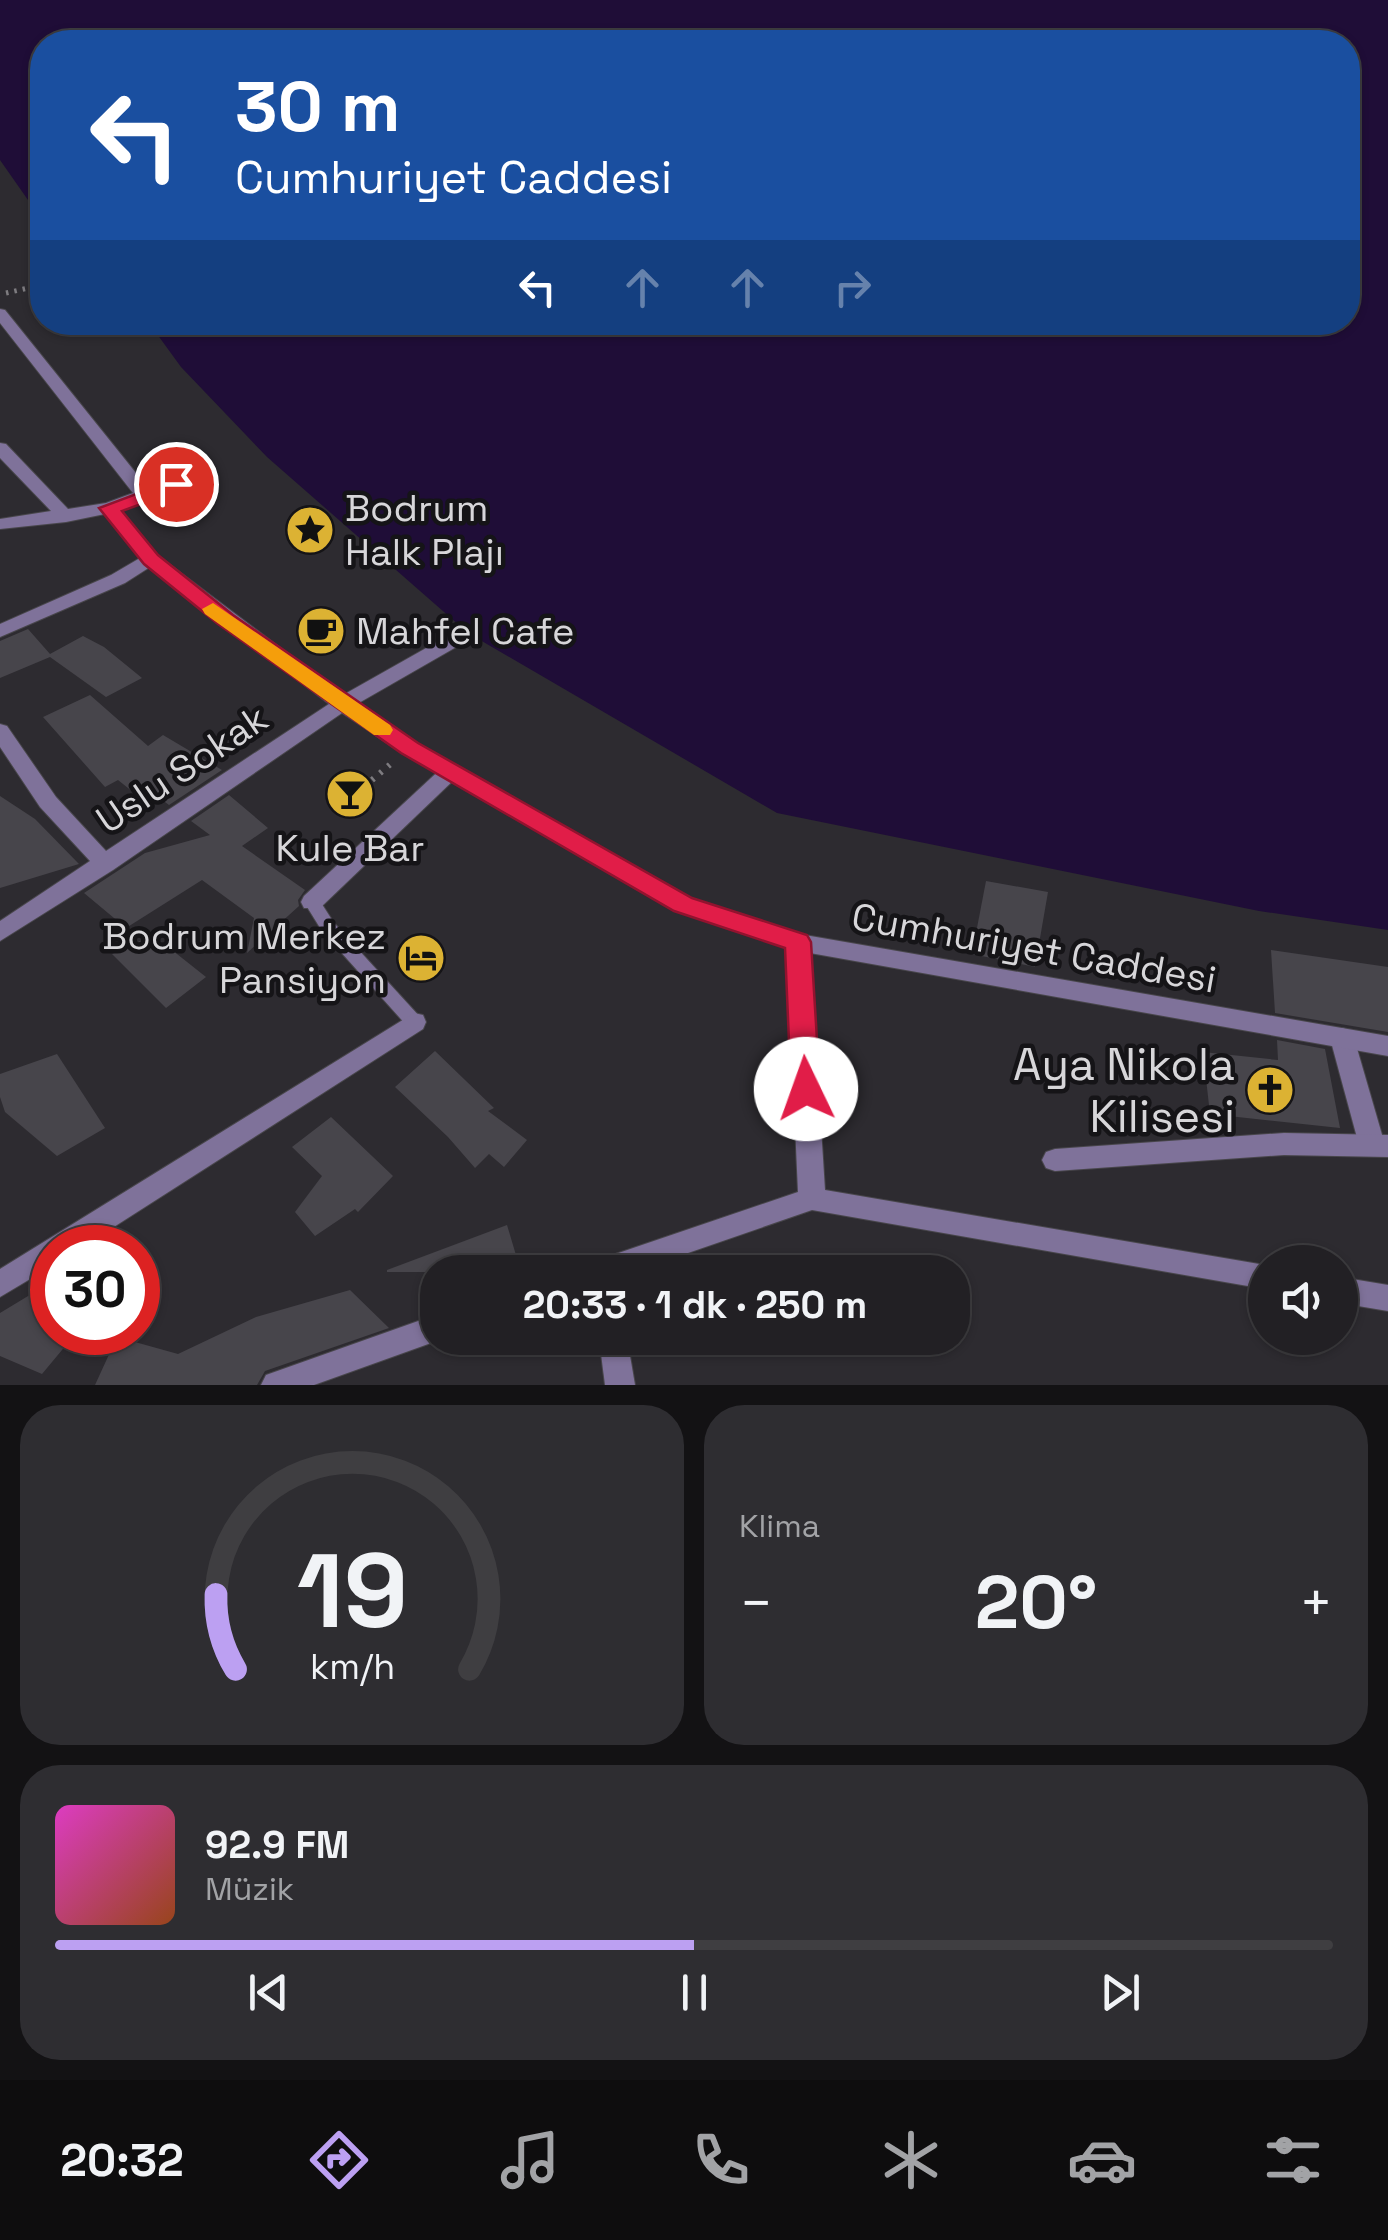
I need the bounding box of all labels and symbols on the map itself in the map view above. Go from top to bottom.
pin [134,442,219,527]
place label: Bodrum Halk Plajı [345,484,504,576]
place icon: Bodrum Halk Plajı [284,504,336,556]
cafe icon: Mahfel Cafe [295,605,347,657]
place label: Mahfel Cafe [356,607,574,655]
street label: Uslu Sokak [87,694,277,844]
bar icon: Kule Bar [324,768,376,820]
place label: Kule Bar [276,824,424,872]
street label: Cumhuriyet Caddesi [848,892,1220,1004]
place label: Bodrum Merkez Pansiyon [102,912,386,1004]
hotel icon: Bodrum Merkez Pansiyon [395,932,447,984]
place label: Aya Nikola Kilisesi [1013,1036,1235,1145]
position arrow [754,1037,858,1141]
church icon: Aya Nikola Kilisesi [1244,1064,1296,1116]
speed limit sign: 30 [30,1225,160,1355]

